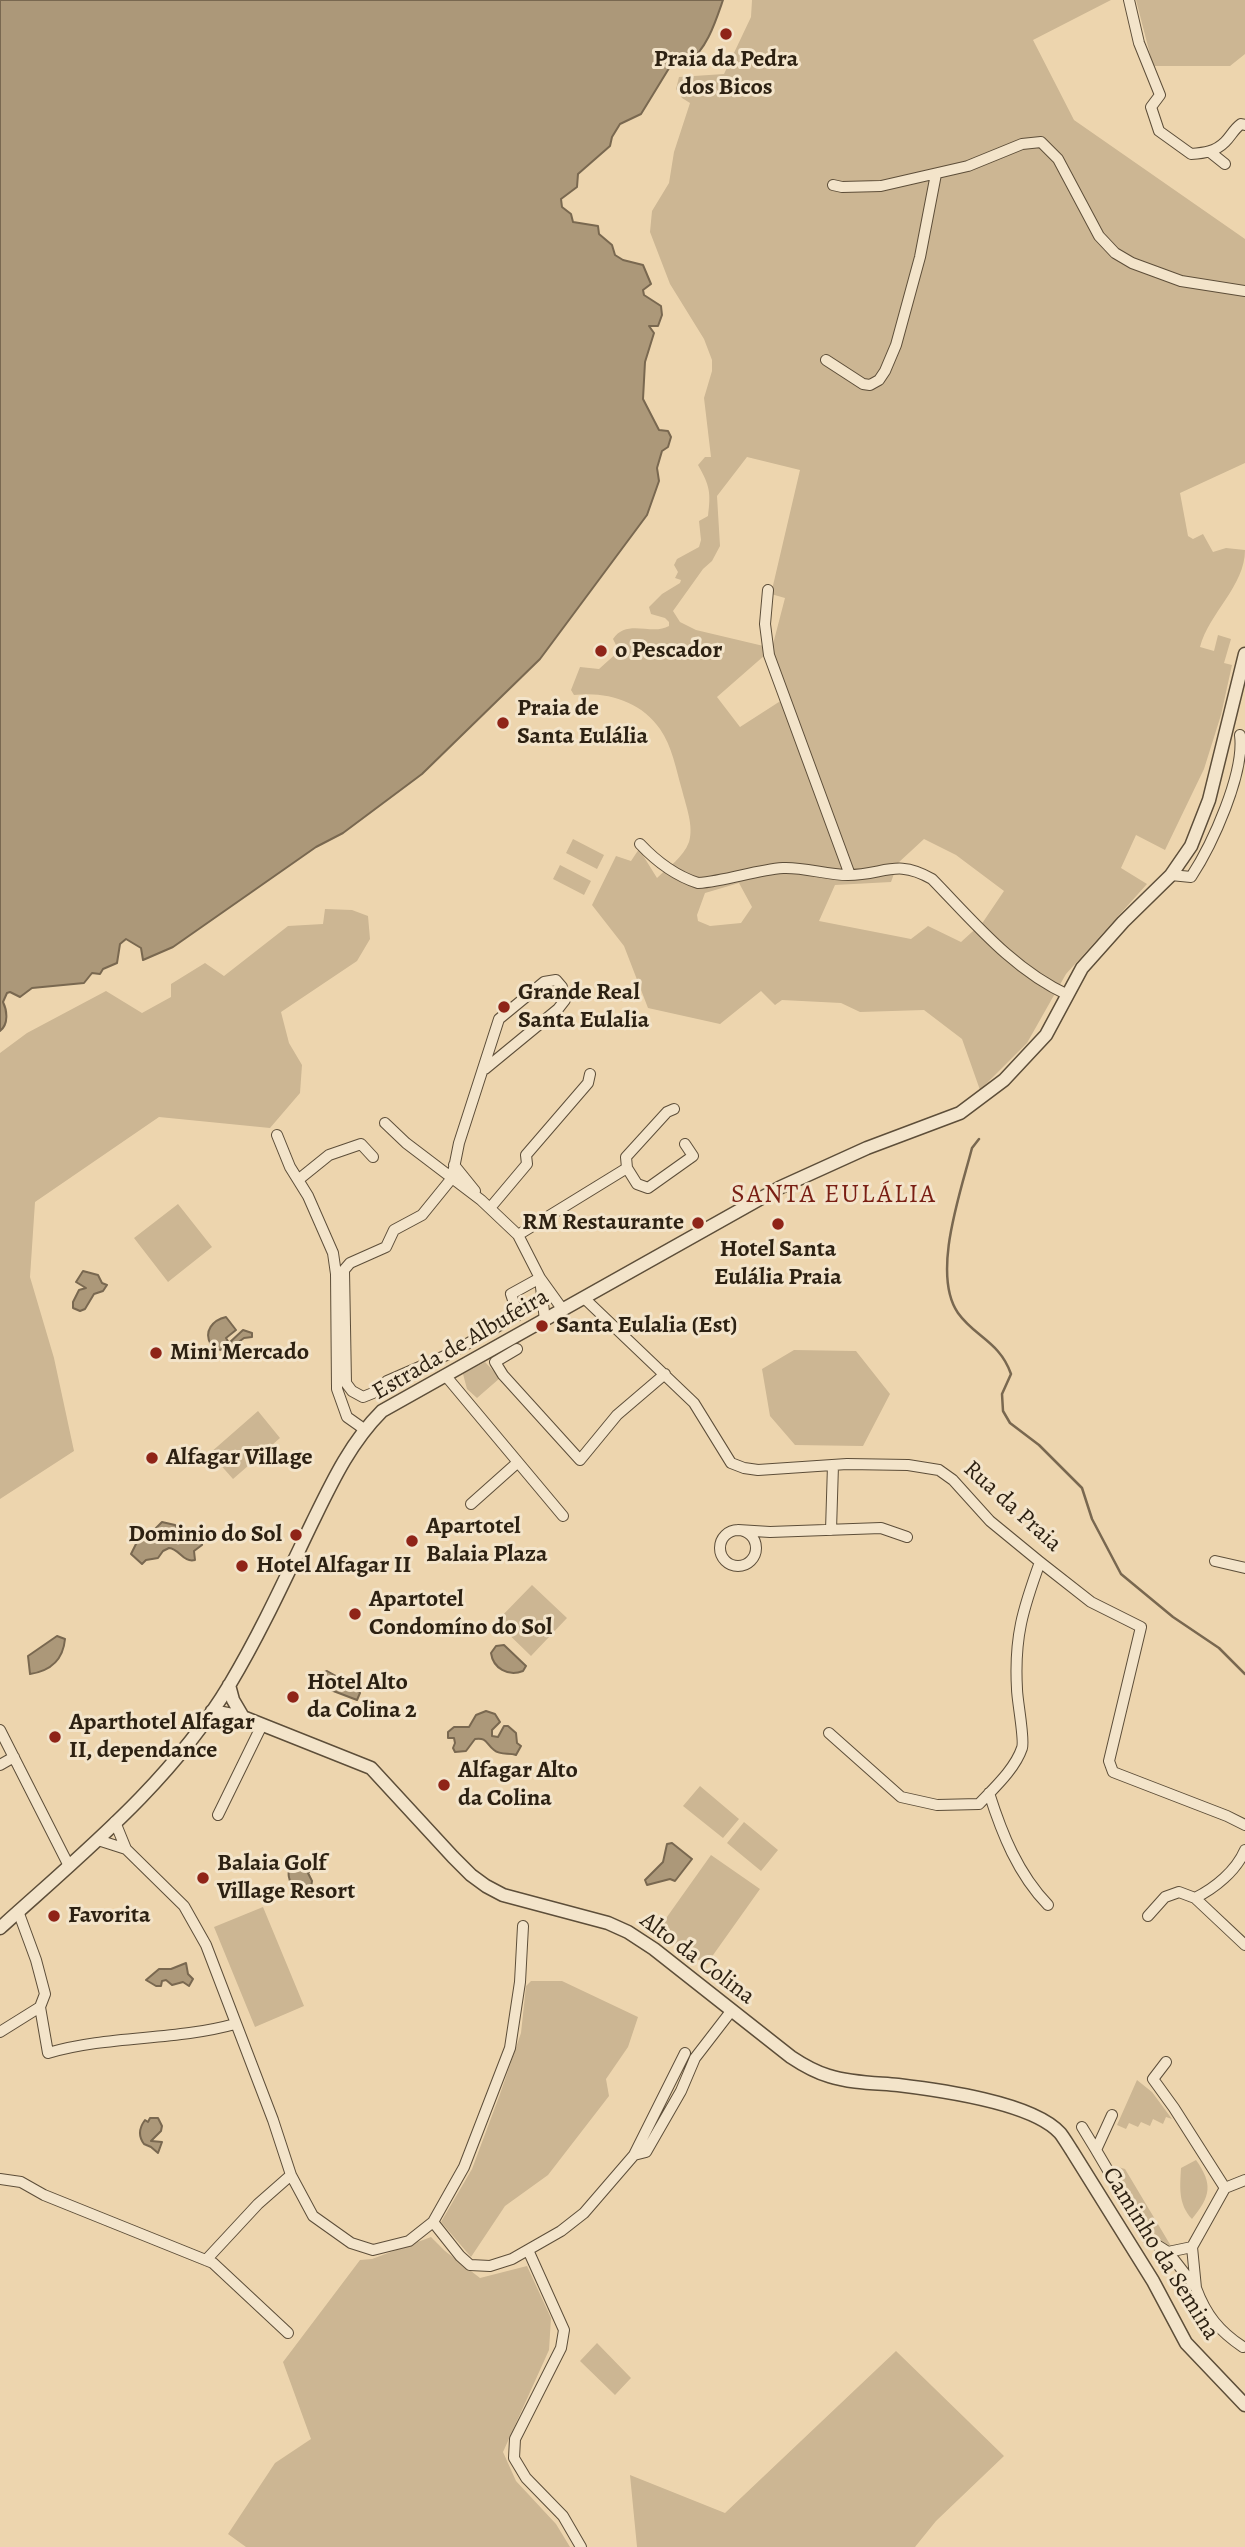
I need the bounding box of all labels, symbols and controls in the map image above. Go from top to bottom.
marker: Praia da Pedra dos Bicos [718,26,734,42]
place label: Praia da Pedra dos Bicos [654,46,798,102]
place label: o Pescador [615,637,722,665]
marker: o Pescador [593,643,609,659]
place label: Praia de Santa Eulália [517,695,648,751]
marker: Praia de Santa Eulália [495,715,511,731]
place label: Grande Real Santa Eulalia [518,979,649,1035]
marker: Grande Real Santa Eulalia [496,999,512,1015]
district label: SANTA EULÁLIA [733,1180,935,1212]
place label: RM Restaurante [522,1209,684,1237]
marker: RM Restaurante [690,1215,706,1231]
marker: Hotel Santa Eulália Praia [770,1216,786,1232]
place label: Hotel Santa Eulália Praia [714,1236,842,1292]
street label: Estrada de Albufeira [368,1283,554,1407]
place label: Santa Eulalia (Est) [556,1312,737,1340]
marker: Santa Eulalia (Est) [534,1318,550,1334]
place label: Mini Mercado [170,1339,309,1367]
marker: Mini Mercado [148,1345,164,1361]
place label: Alfagar Village [166,1444,313,1472]
marker: Alfagar Village [144,1450,160,1466]
street label: Rua da Praia [957,1455,1067,1559]
place label: Apartotel Balaia Plaza [426,1513,548,1569]
place label: Dominio do Sol [128,1521,282,1549]
marker: Dominio do Sol [288,1527,304,1543]
marker: Apartotel Balaia Plaza [404,1533,420,1549]
place label: Hotel Alfagar II [256,1552,411,1580]
marker: Hotel Alfagar II [234,1558,250,1574]
place label: Apartotel Condomíno do Sol [369,1586,552,1642]
marker: Apartotel Condomíno do Sol [347,1606,363,1622]
place label: Hotel Alto da Colina 2 [307,1669,417,1725]
marker: Hotel Alto da Colina 2 [285,1689,301,1705]
place label: Aparthotel Alfagar II, dependance [69,1709,255,1765]
marker: Aparthotel Alfagar II, dependance [47,1729,63,1745]
place label: Alfagar Alto da Colina [458,1757,578,1813]
marker: Alfagar Alto da Colina [436,1777,452,1793]
place label: Balaia Golf Village Resort [217,1850,355,1906]
marker: Balaia Golf Village Resort [195,1870,211,1886]
place label: Favorita [68,1902,151,1930]
street label: Alto da Colina [634,1906,760,2012]
marker: Favorita [46,1908,62,1924]
street label: Caminho da Semina [1095,2162,1225,2346]

